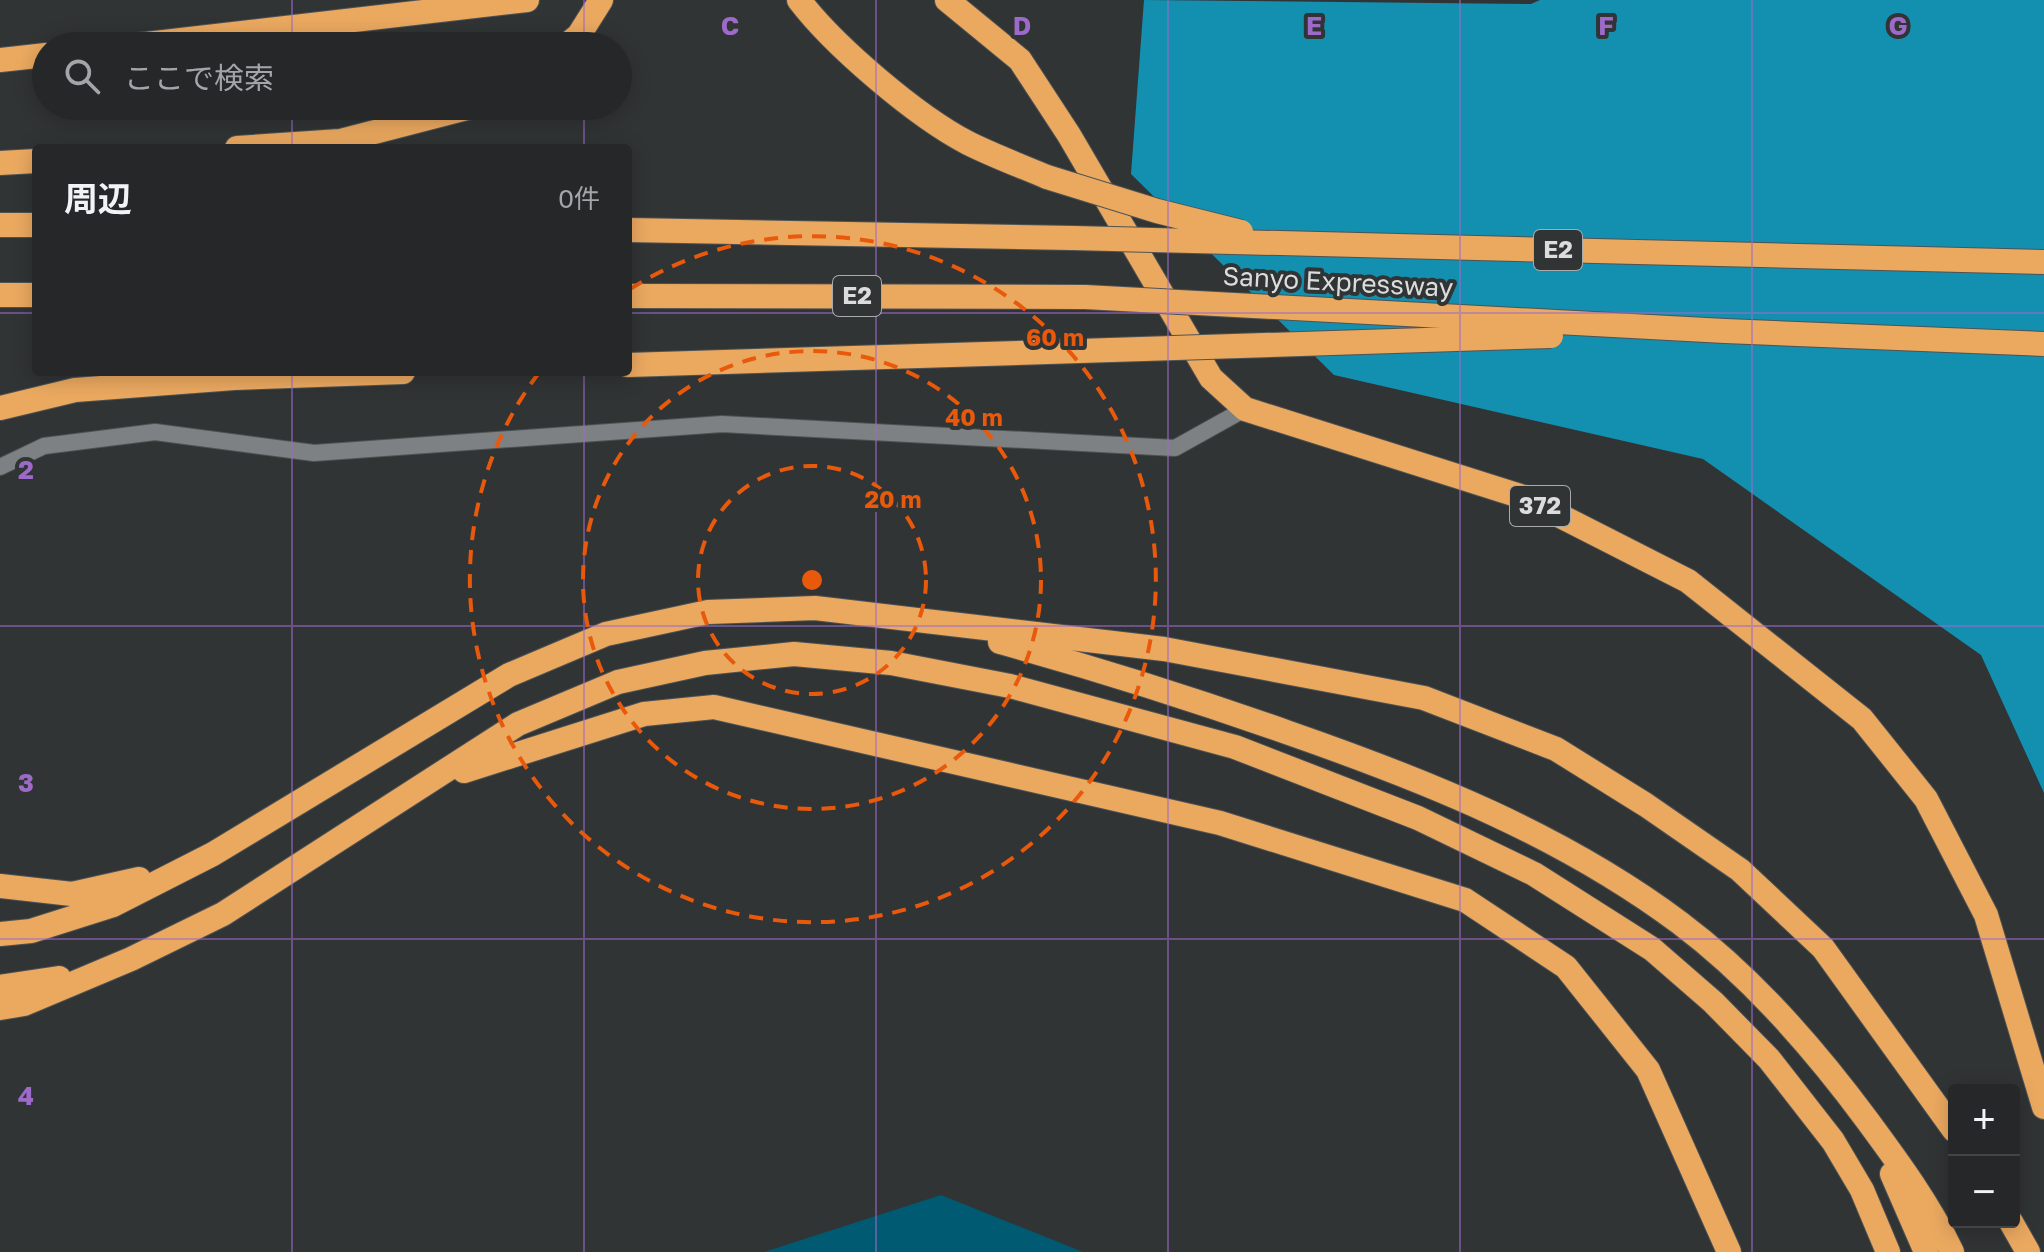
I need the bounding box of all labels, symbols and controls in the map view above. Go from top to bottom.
text: C [721,10,739,41]
text: D [1013,10,1031,41]
text: E [1306,10,1322,41]
text: F [1598,10,1614,41]
text: G [1888,10,1908,41]
search box [32,32,632,120]
icon: search [60,54,104,98]
text: ここで検索 [124,60,274,96]
text: 周辺 [64,178,132,218]
text: 0件 [558,183,600,214]
road number: E2 [1534,230,1582,270]
street label: Sanyo Expressway [1222,260,1455,303]
road number: E2 [833,276,881,316]
text: 60 m [1026,322,1084,351]
text: 40 m [945,402,1003,431]
text: 2 [18,454,34,485]
text: 20 m [864,484,922,513]
road number: 372 [1510,486,1570,526]
centre of rings [798,566,826,594]
text: 3 [18,767,34,798]
text: 4 [18,1080,34,1111]
map controls [1948,1084,2020,1228]
button: + [1948,1084,2020,1156]
button: − [1948,1156,2020,1228]

